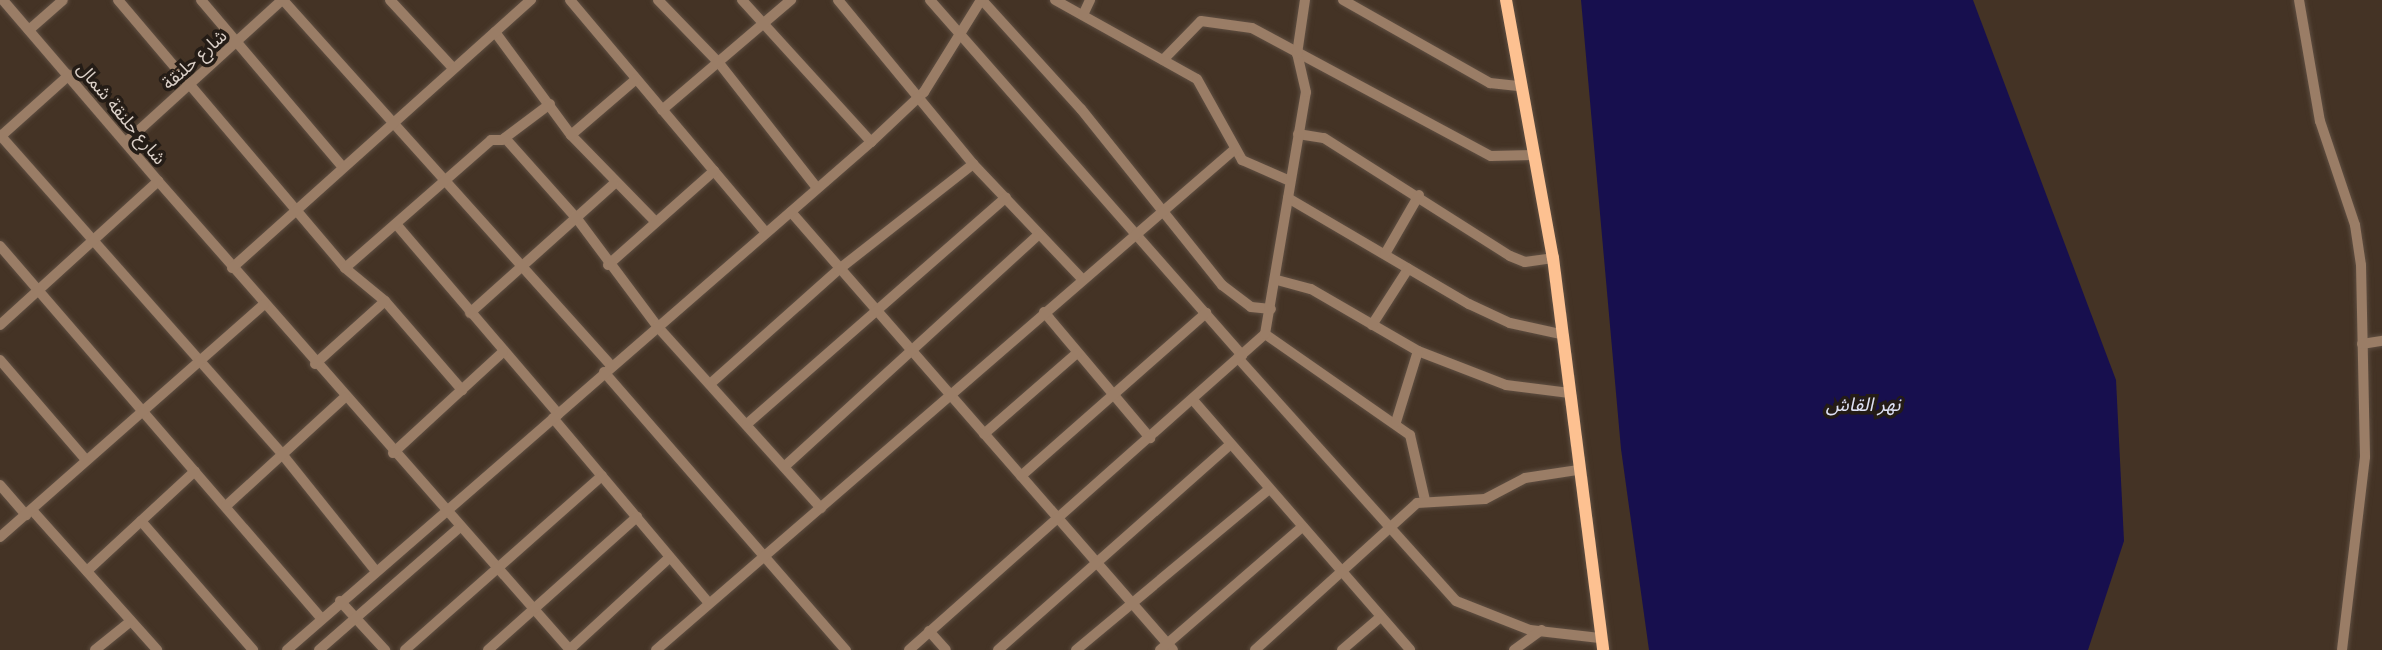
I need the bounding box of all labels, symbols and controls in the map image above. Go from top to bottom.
street label: شارع حلنقة [157,24,231,94]
street label: شارع حلنقة شمال [73,58,171,168]
water label: نهر القاش [1826,394,1900,416]

